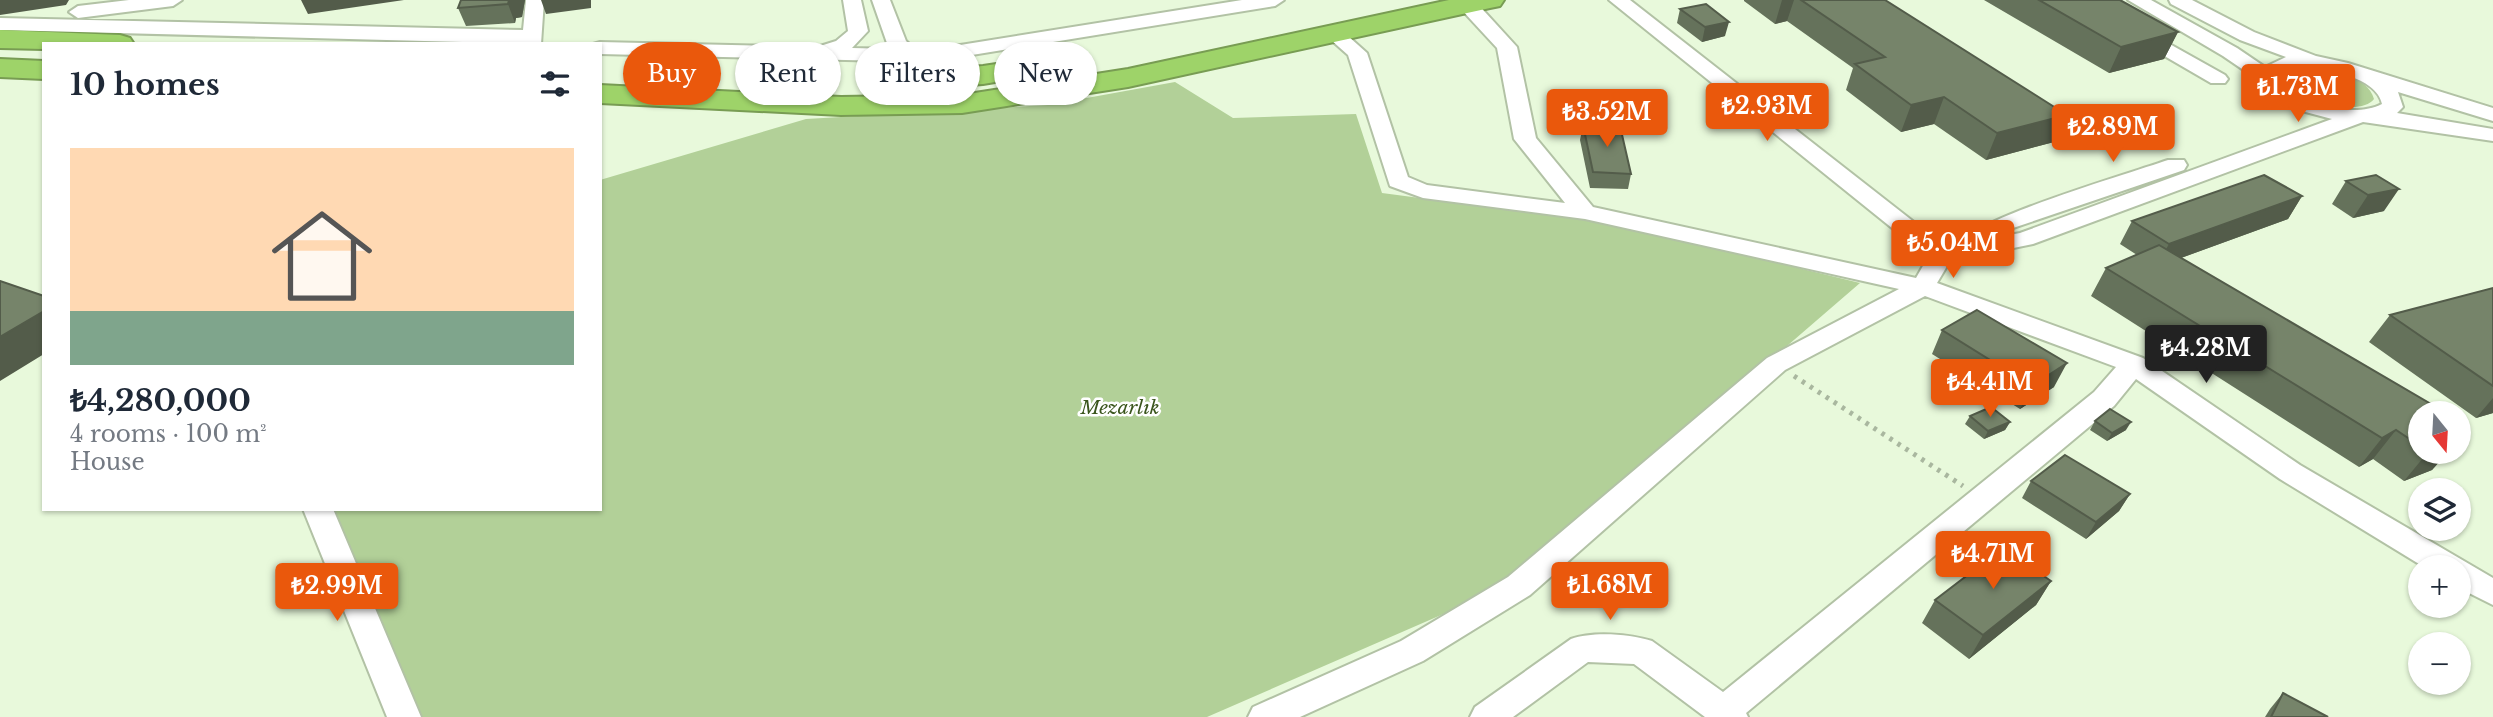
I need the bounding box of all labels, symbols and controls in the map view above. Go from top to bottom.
chip: Buy [623,42,721,105]
chip: Rent [735,42,841,105]
chip: Filters [855,42,980,105]
chip: New [994,42,1097,105]
pin: ₺1.73M [2241,64,2355,124]
icon: filters [536,65,574,103]
text: 10 homes [70,66,220,103]
text: ₺1.73M [2257,73,2339,101]
pin: ₺2.93M [1710,83,1824,143]
pin: ₺3.52M [1550,90,1664,149]
text: ₺2.93M [1722,92,1812,120]
text: ₺3.52M [1563,98,1651,126]
pin: ₺2.89M [2056,104,2170,164]
text: ₺2.89M [2068,113,2158,141]
icon: home [259,193,385,319]
pin: ₺5.04M [1896,220,2010,280]
text: ₺5.04M [1907,229,1999,257]
pin: ₺4.28M [2149,326,2263,385]
text: ₺4.28M [2161,334,2251,362]
pin: ₺4.41M [1933,360,2047,419]
text: ₺4.41M [1947,368,2033,396]
text: ₺4,280,000 [70,382,251,419]
park label: Mezarlık [1080,396,1159,419]
north arrow [2408,401,2471,464]
map controls [2408,401,2471,695]
text: 4 rooms · 100 m² [70,420,267,448]
text: House [70,448,145,476]
button: layers [2408,478,2471,541]
pin: ₺4.71M [1936,532,2050,591]
text: ₺4.71M [1952,540,2034,568]
button: + [2408,555,2471,618]
pin: ₺1.68M [1553,562,1667,622]
pin: ₺2.99M [280,564,394,623]
text: ₺1.68M [1567,571,1653,599]
text: ₺2.99M [291,572,383,600]
button: − [2408,632,2471,695]

